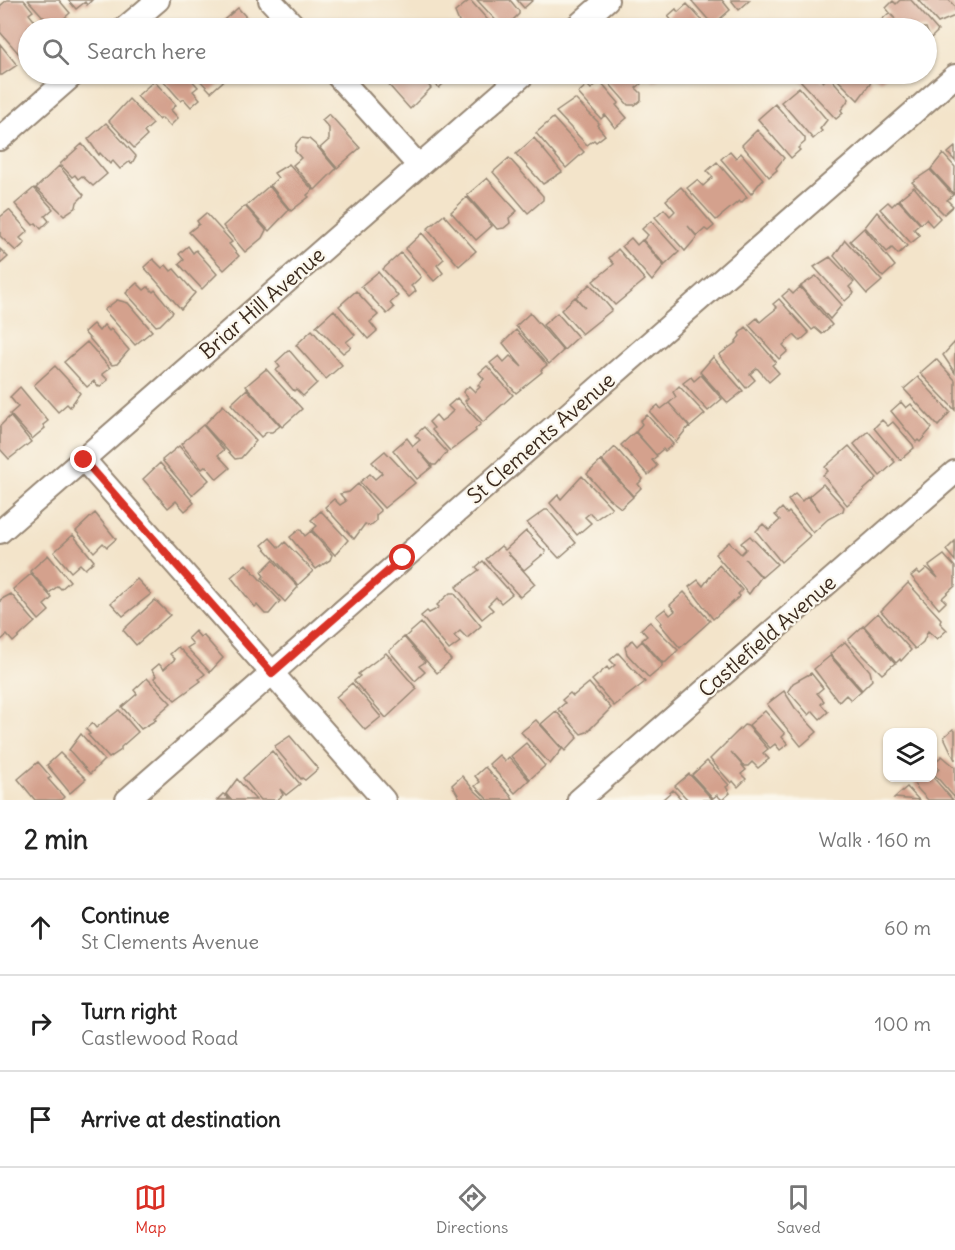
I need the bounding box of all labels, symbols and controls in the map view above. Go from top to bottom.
search box [18,18,937,84]
icon: search [39,35,72,68]
text: Search here [87,37,206,65]
street label: Briar Hill Avenue [194,241,330,365]
street label: St Clements Avenue [462,366,620,510]
route end [70,446,96,472]
route start [389,544,415,570]
street label: Castlefield Avenue [693,569,841,703]
map controls [883,728,937,782]
button: layers [883,728,937,782]
text: 2 min [24,823,88,856]
text: Walk · 160 m [818,827,931,852]
text: Continue [81,901,170,929]
icon: ahead [24,911,57,944]
text: 60 m [884,915,931,940]
text: St Clements Avenue [81,929,259,954]
text: Turn right [81,997,177,1025]
icon: right [24,1007,57,1040]
text: 100 m [874,1011,931,1036]
text: Castlewood Road [81,1025,238,1050]
icon: arrive [24,1103,57,1136]
text: Arrive at destination [81,1105,281,1133]
tab: Map [134,1181,167,1237]
tab: Directions [436,1181,508,1237]
tab: Saved [777,1181,821,1237]

